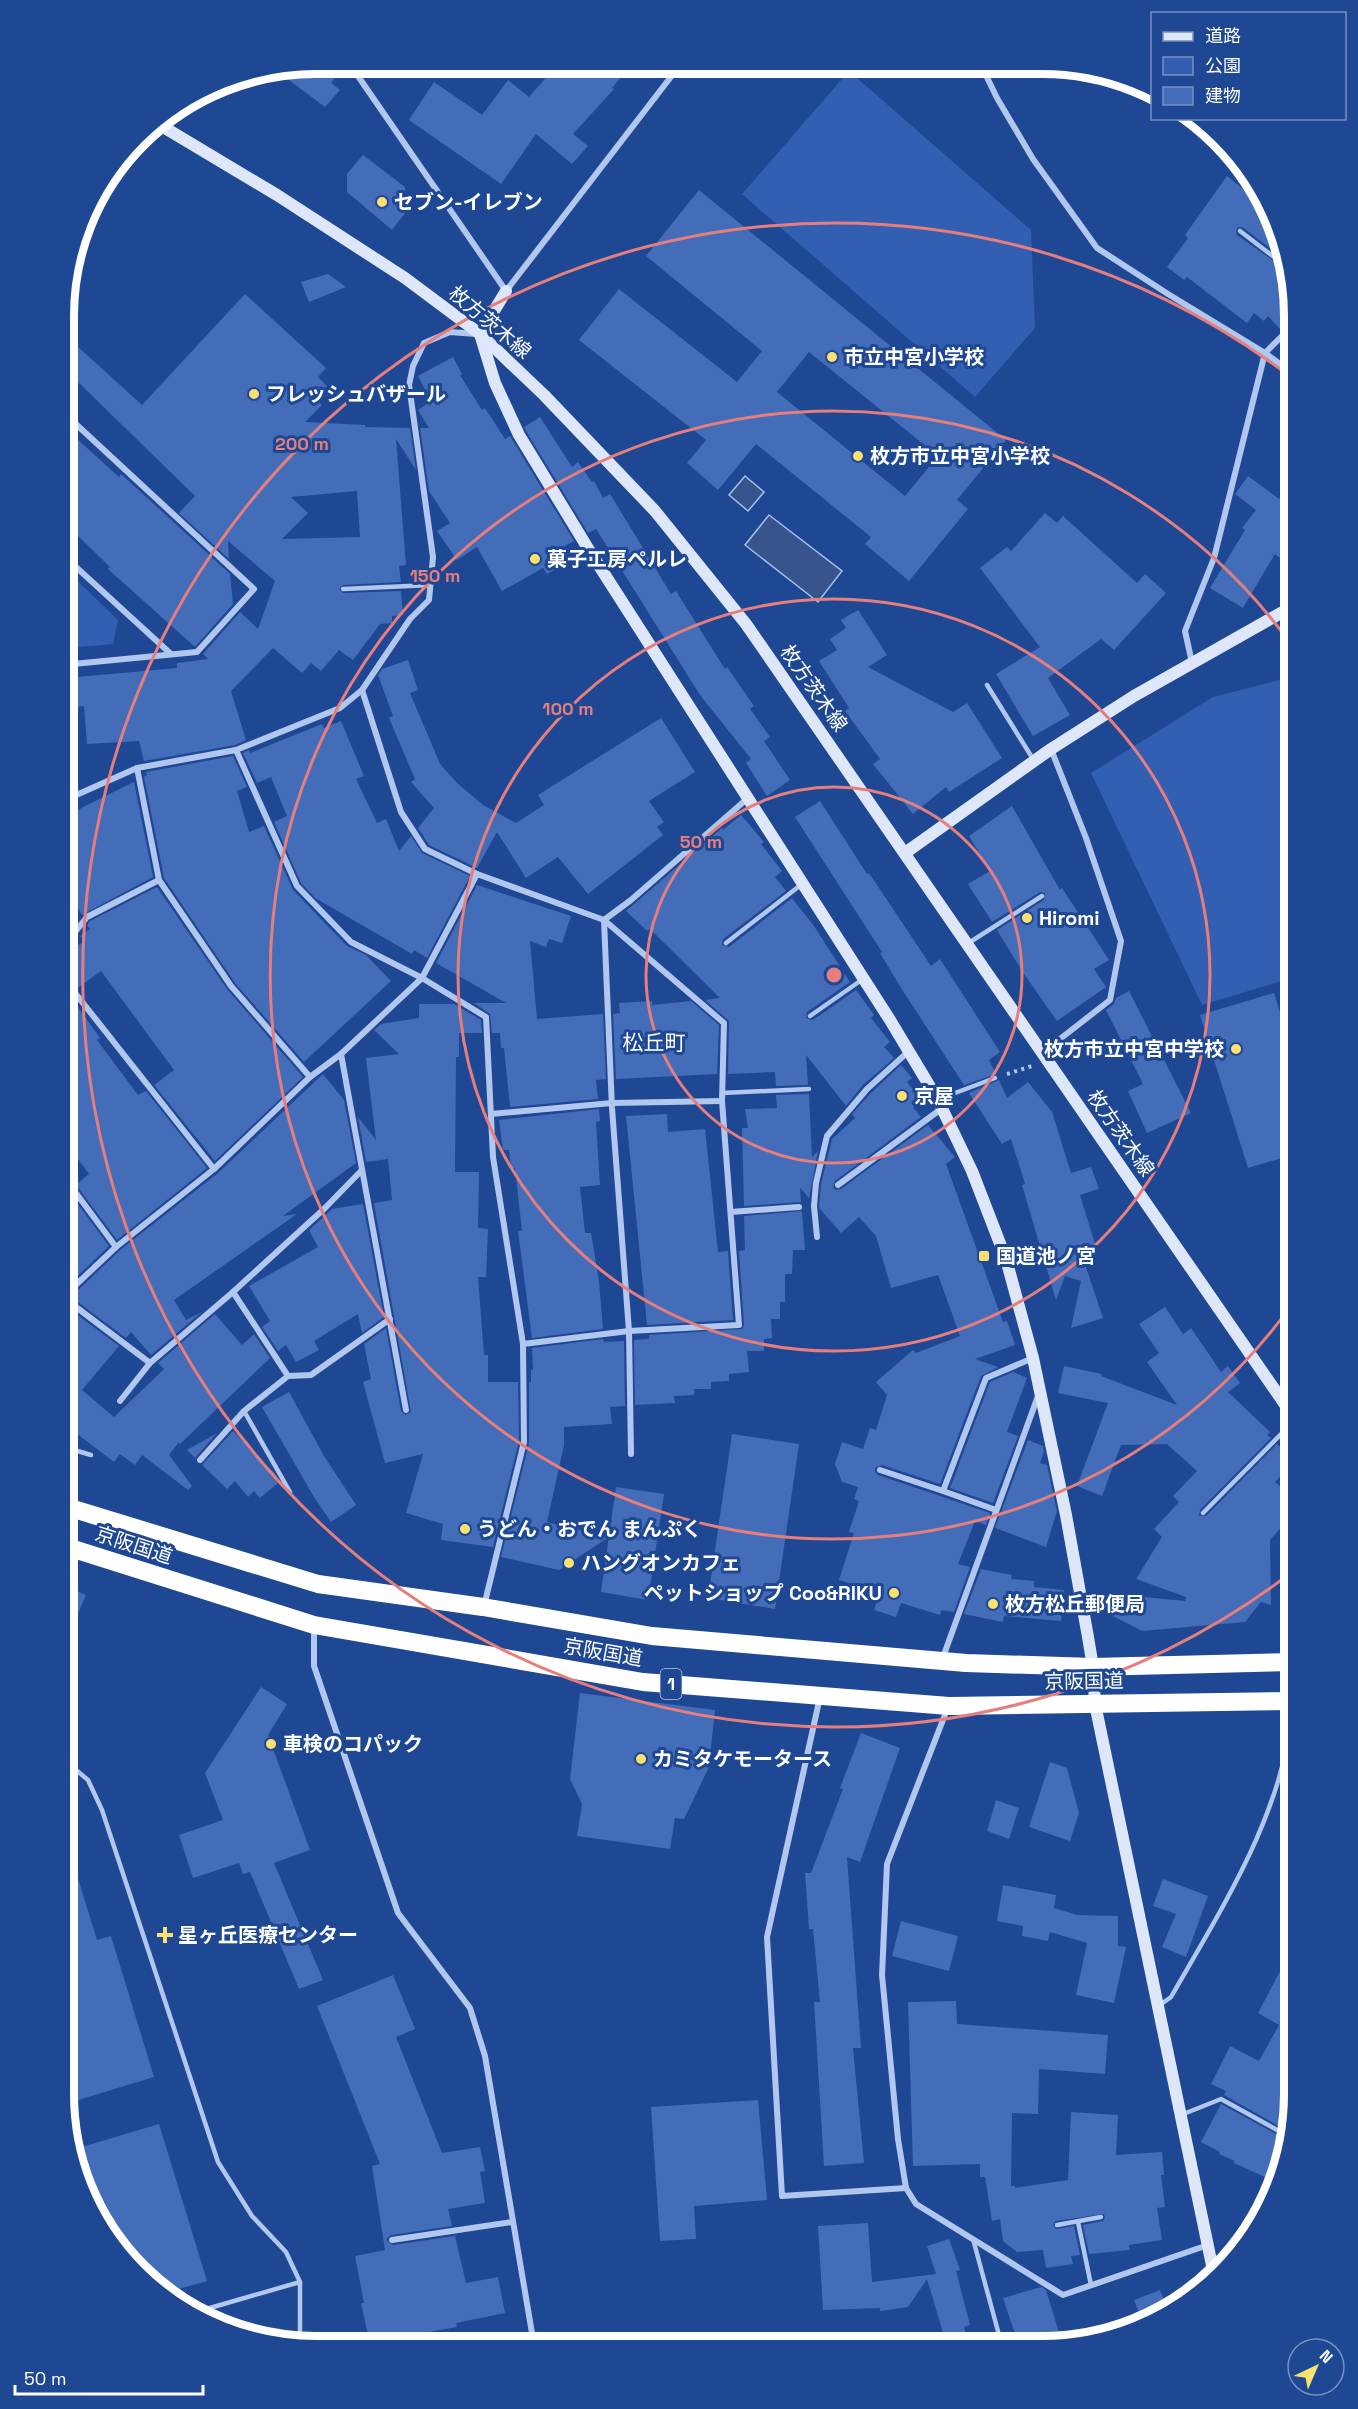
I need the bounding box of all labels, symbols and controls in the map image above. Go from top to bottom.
legend [1151,12,1346,120]
text: 道路 [1205,24,1241,47]
text: 公園 [1205,54,1241,77]
text: 建物 [1205,84,1241,107]
place label: セブン-イレブン [394,189,543,215]
marker: セブン-イレブン [375,195,389,209]
street label: 枚方茨木線 [443,280,537,364]
place label: 市立中宮小学校 [844,344,984,370]
marker: 市立中宮小学校 [825,350,839,364]
place label: フレッシュバザール [266,381,446,407]
marker: フレッシュバザール [247,387,261,401]
text: 200 m [275,432,329,455]
place label: 枚方市立中宮小学校 [870,443,1050,469]
marker: 枚方市立中宮小学校 [851,449,865,463]
place label: 菓子工房ペルレ [547,546,687,572]
marker: 菓子工房ペルレ [528,552,542,566]
text: 150 m [410,564,460,587]
street label: 枚方茨木線 [775,640,853,736]
text: 100 m [542,697,594,720]
text: 50 m [680,830,722,853]
place label: Hiromi [1039,905,1100,931]
marker: Hiromi [1020,911,1034,925]
centre of rings [824,965,844,985]
district label: 松丘町 [623,1029,686,1056]
place label: 枚方市立中宮中学校 [1044,1036,1224,1062]
marker: 枚方市立中宮中学校 [1229,1042,1243,1056]
place label: 京屋 [914,1083,954,1109]
street label: 枚方茨木線 [1082,1085,1160,1181]
marker: 京屋 [895,1089,909,1103]
place label: 国道池ノ宮 [996,1243,1096,1269]
marker: 国道池ノ宮 [977,1249,991,1263]
place label: うどん・おでん まんぷく [477,1516,702,1542]
street label: 京阪国道 [92,1520,176,1570]
marker: うどん・おでん まんぷく [458,1522,472,1536]
place label: ハングオンカフェ [581,1550,741,1576]
marker: ハングオンカフェ [562,1556,576,1570]
place label: ペットショップ Coo&RIKU [644,1580,882,1606]
marker: ペットショップ Coo&RIKU [887,1586,901,1600]
place label: 枚方松丘郵便局 [1005,1591,1145,1617]
marker: 枚方松丘郵便局 [986,1597,1000,1611]
street label: 京阪国道 [561,1632,645,1672]
street label: 京阪国道 [1044,1667,1124,1695]
road number: 1 [660,1669,682,1699]
place label: 車検のコパック [283,1731,423,1757]
marker: 車検のコパック [264,1737,278,1751]
place label: カミタケモータース [653,1746,832,1772]
marker: カミタケモータース [634,1752,648,1766]
place label: 星ヶ丘医療センター [178,1922,358,1948]
marker: 星ヶ丘医療センター [156,1926,174,1944]
north arrow [1286,2337,1346,2397]
text: N [1315,2345,1337,2368]
scale bar [15,2358,202,2396]
text: 50 m [24,2367,66,2390]

